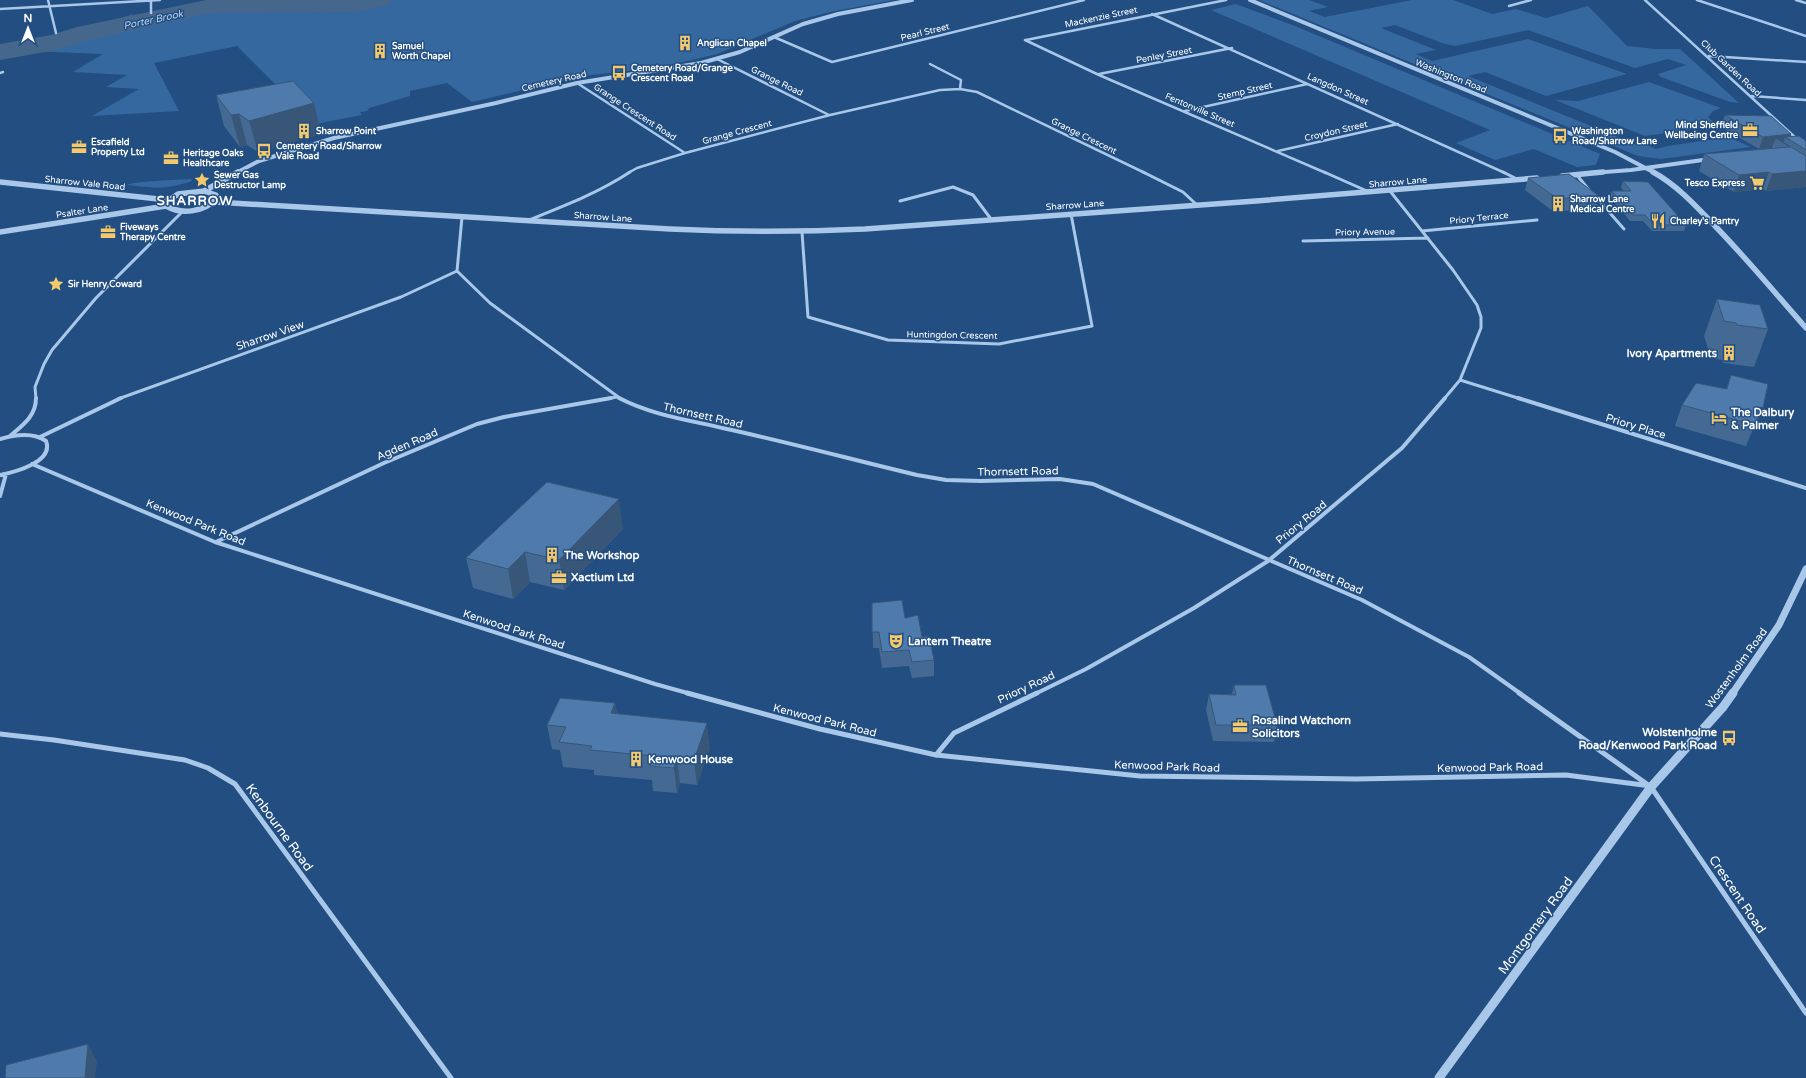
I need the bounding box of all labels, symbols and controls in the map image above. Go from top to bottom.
street label: Mackenzie Street [1064,4,1139,31]
north arrow [8,8,48,48]
water label: Porter Brook [122,8,186,32]
text: N [24,12,32,25]
street label: Pearl Street [900,21,951,44]
building icon: Anglican Chapel [676,34,694,52]
place label: Anglican Chapel [697,38,767,49]
street label: Club Garden Road [1698,38,1763,99]
place label: Samuel Worth Chapel [392,41,451,62]
building icon: Samuel Worth Chapel [371,42,389,60]
street label: Penley Street [1135,45,1194,66]
street label: Washington Road [1413,57,1488,96]
place label: Cemetery Road/Grange Crescent Road [631,63,733,84]
bus stop icon: Cemetery Road/Grange Crescent Road [610,64,628,82]
street label: Grange Road [749,64,805,99]
street label: Cemetery Road [521,69,588,94]
street label: Langdon Street [1305,71,1371,108]
street label: Stemp Street [1217,80,1274,103]
street label: Grange Crescent Road [591,82,678,143]
street label: Fentonville Street [1163,91,1237,130]
street label: Grange Crescent [1049,116,1119,157]
street label: Grange Crescent [701,118,774,147]
street label: Croydon Street [1304,119,1369,144]
place label: Mind Sheffield Wellbeing Centre [1665,120,1738,141]
office icon: Mind Sheffield Wellbeing Centre [1741,121,1759,139]
building icon: Sharrow Point [295,122,313,140]
place label: Sharrow Point [316,126,377,137]
place label: Washington Road/Sharrow Lane [1572,126,1657,147]
bus stop icon: Washington Road/Sharrow Lane [1551,127,1569,145]
place label: Escafield Property Ltd [91,137,145,158]
office icon: Escafield Property Ltd [70,138,88,156]
place label: Cemetery Road/Sharrow Vale Road [276,141,382,162]
bus stop icon: Cemetery Road/Sharrow Vale Road [255,142,273,160]
place label: Heritage Oaks Healthcare [183,148,244,169]
office icon: Heritage Oaks Healthcare [162,149,180,167]
place label: Sewer Gas Destructor Lamp [214,170,286,191]
place icon: Sewer Gas Destructor Lamp [193,171,211,189]
street label: Sharrow Vale Road [44,174,126,193]
street label: Sharrow Lane [1368,174,1428,191]
supermarket icon: Tesco Express [1748,174,1766,192]
place label: Tesco Express [1684,178,1746,189]
district label: SHARROW [157,193,233,209]
place label: Sharrow Lane Medical Centre [1570,194,1634,215]
building icon: Sharrow Lane Medical Centre [1549,195,1567,213]
street label: Sharrow Lane [1045,198,1105,213]
street label: Psalter Lane [55,202,109,221]
street label: Sharrow Lane [573,210,633,225]
street label: Priory Terrace [1449,210,1509,227]
restaurant icon: Charley's Pantry [1649,212,1667,230]
place label: Charley's Pantry [1670,216,1739,227]
place label: Fiveways Therapy Centre [119,222,186,243]
office icon: Fiveways Therapy Centre [99,223,117,241]
street label: Priory Avenue [1335,226,1395,239]
place icon: Sir Henry Coward [47,275,65,293]
place label: Sir Henry Coward [68,279,142,290]
street label: Sharrow View [234,318,306,353]
street label: Huntingdon Crescent [906,329,998,342]
building icon: Ivory Apartments [1720,344,1738,362]
place label: Ivory Apartments [1626,347,1718,361]
street label: Thornsett Road [662,400,744,431]
place label: The Dalbury & Palmer [1730,406,1794,432]
hotel icon: The Dalbury & Palmer [1710,409,1728,427]
street label: Priory Place [1604,411,1668,442]
street label: Agden Road [375,426,440,463]
street label: Thornsett Road [977,464,1059,479]
street label: Kenwood Park Road [144,497,247,548]
street label: Priory Road [1273,498,1329,547]
building icon: The Workshop [543,546,561,564]
place label: The Workshop [563,549,640,563]
street label: Thornsett Road [1285,554,1365,597]
office icon: Xactium Ltd [550,568,568,586]
place label: Xactium Ltd [571,571,634,584]
street label: Kenwood Park Road [461,607,566,652]
street label: Wostenholm Road [1703,625,1770,711]
theatre icon: Lantern Theatre [887,632,905,650]
place label: Lantern Theatre [908,635,992,648]
street label: Priory Road [996,669,1057,706]
street label: Kenwood Park Road [772,701,878,740]
place label: Rosalind Watchorn Solicitors [1252,714,1351,740]
office icon: Rosalind Watchorn Solicitors [1231,717,1249,735]
place label: Wolstenholme Road/Kenwood Park Road [1578,726,1718,752]
bus stop icon: Wolstenholme Road/Kenwood Park Road [1720,729,1738,747]
building icon: Kenwood House [627,750,645,768]
place label: Kenwood House [648,753,734,766]
street label: Kenwood Park Road [1114,758,1220,775]
street label: Kenwood Park Road [1437,760,1543,775]
street label: Kenbourne Road [242,781,316,874]
street label: Crescent Road [1705,853,1769,936]
street label: Montgomery Road [1495,874,1576,977]

